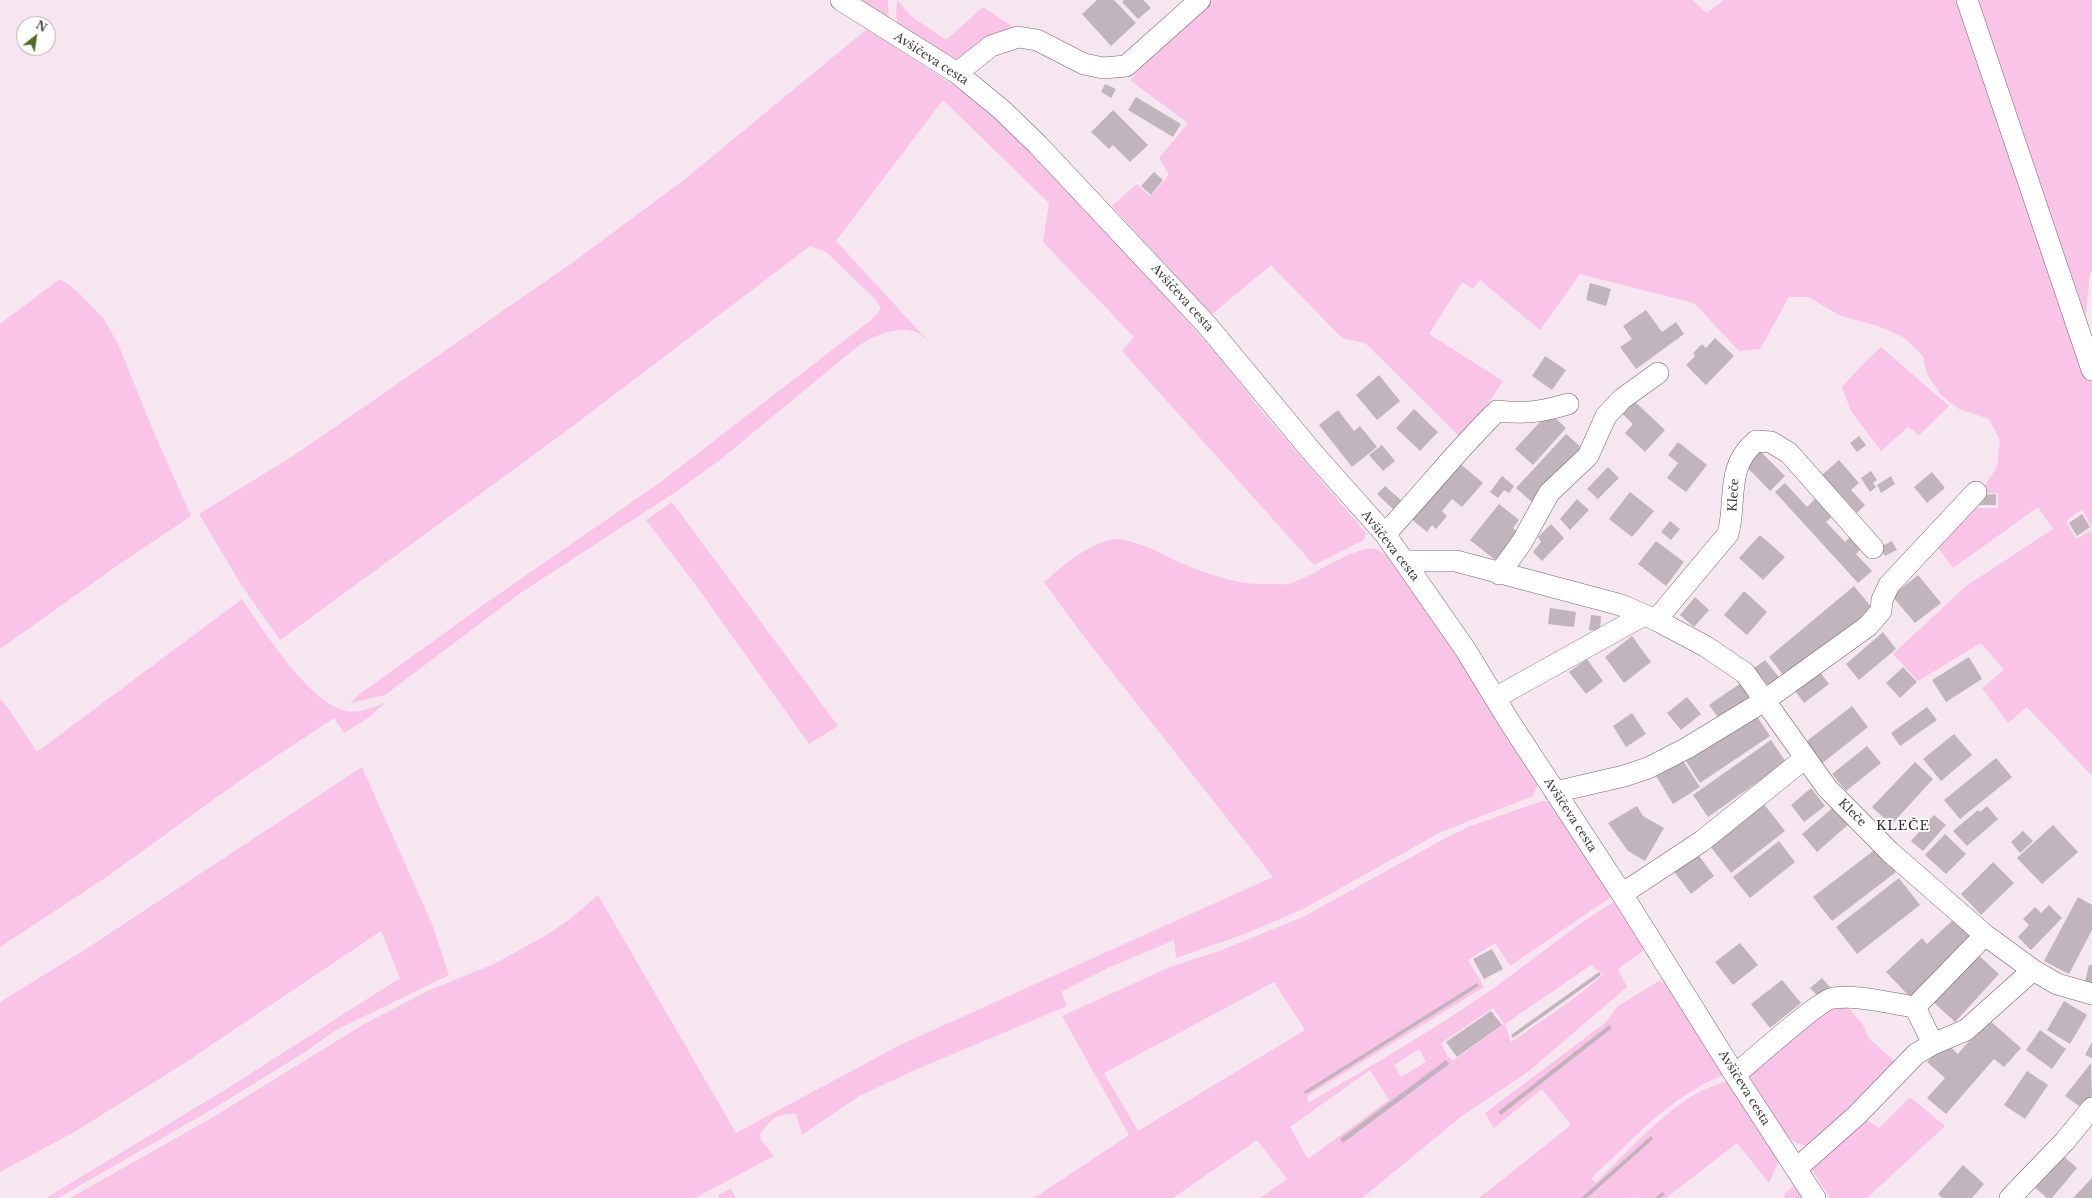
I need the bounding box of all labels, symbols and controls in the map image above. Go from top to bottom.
north arrow [16,16,56,56]
text: N [34,18,49,35]
street label: Avšičeva cesta [891,30,971,88]
street label: Avšičeva cesta [1148,261,1216,335]
street label: Kleče [1726,478,1742,512]
street label: Avšičeva cesta [1358,508,1422,584]
street label: Avšičeva cesta [1541,775,1599,855]
street label: Kleče [1835,796,1869,830]
district label: KLEČE [1876,818,1930,834]
street label: Avšičeva cesta [1715,1048,1773,1128]

